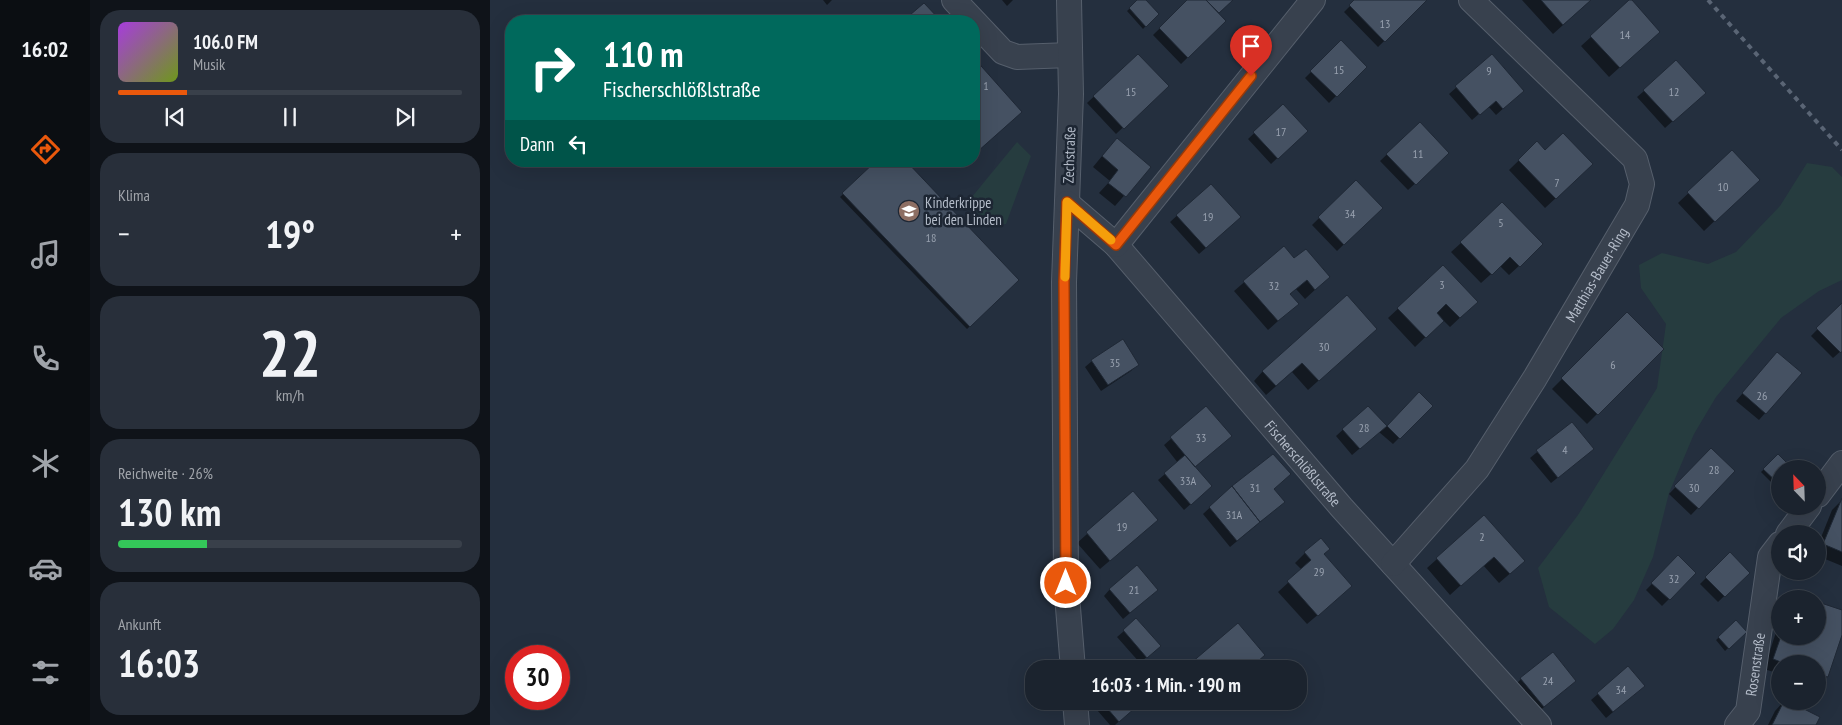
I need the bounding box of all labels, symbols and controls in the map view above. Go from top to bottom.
house number: 13 [1380,16,1390,31]
pin [1230,25,1272,76]
house number: 14 [1620,27,1631,42]
text: 106.0 FM [193,30,258,54]
text: 110 m [603,31,684,77]
icon: arrive [1237,32,1265,60]
text: 16:02 [21,35,69,63]
icon: right [520,35,585,100]
text: Musik [193,54,225,74]
house number: 15 [1334,62,1344,77]
house number: 9 [1486,63,1492,78]
text: Fischerschlößlstraße [603,75,761,103]
house number: 1 [983,78,989,93]
house number: 15 [1126,84,1136,99]
house number: 12 [1669,84,1679,99]
icon: previous [161,103,189,131]
icon: pause [276,103,304,131]
icon: next [391,103,419,131]
house number: 17 [1276,124,1286,139]
street label: Zechstraße [1059,126,1079,184]
icon: left [564,130,592,158]
icon: directions [28,132,63,167]
text: Dann [520,132,554,156]
house number: 11 [1413,146,1423,161]
house number: 7 [1554,175,1560,190]
house number: 10 [1718,179,1728,194]
text: Klima [118,185,150,205]
place label: Kinderkrippe bei den Linden [925,193,1002,229]
school or university icon: Kinderkrippe bei den Linden [897,199,921,223]
house number: 34 [1345,206,1356,221]
text: 19° [265,209,315,258]
house number: 19 [1203,209,1213,224]
text: − [118,215,130,252]
text: + [450,215,462,252]
house number: 5 [1498,215,1504,230]
street label: Matthias-Bauer-Ring [1561,223,1631,325]
house number: 18 [926,230,936,245]
icon: music [28,237,63,272]
house number: 3 [1439,277,1445,292]
house number: 32 [1269,278,1279,293]
text: 22 [259,310,321,394]
house number: 30 [1319,339,1329,354]
icon: phone [28,341,63,376]
house number: 35 [1110,355,1120,370]
house number: 6 [1610,357,1616,372]
text: km/h [276,385,304,405]
house number: 26 [1757,388,1767,403]
street label: Fischerschlößlstraße [1261,416,1346,510]
house number: 28 [1359,420,1369,435]
house number: 33 [1196,430,1206,445]
house number: 4 [1562,442,1568,457]
icon: climate [28,446,63,481]
north arrow [1771,460,1826,515]
map controls [1771,460,1826,710]
house number: 28 [1709,462,1719,477]
text: Reichweite · 26% [118,463,213,483]
house number: 33A [1180,473,1197,488]
house number: 31 [1250,480,1260,495]
house number: 30 [1689,480,1699,495]
text: 130 km [118,487,221,536]
house number: 31A [1226,507,1243,522]
house number: 19 [1117,519,1127,534]
button: sound [1771,525,1826,580]
house number: 2 [1479,529,1485,544]
icon: car [28,551,63,586]
position arrow [1039,556,1091,608]
house number: 29 [1314,564,1324,579]
house number: 32 [1669,571,1679,586]
house number: 21 [1129,582,1139,597]
button: + [1771,590,1826,645]
text: Ankunft [118,614,161,634]
street label: Rosenstraße [1741,631,1769,697]
text: 16:03 [118,638,200,687]
speed limit sign: 30 [505,645,570,710]
icon: filters [28,655,63,690]
button: − [1771,655,1826,710]
text: 16:03 · 1 Min. · 190 m [1091,673,1241,697]
house number: 24 [1543,673,1554,688]
house number: 34 [1616,682,1627,697]

